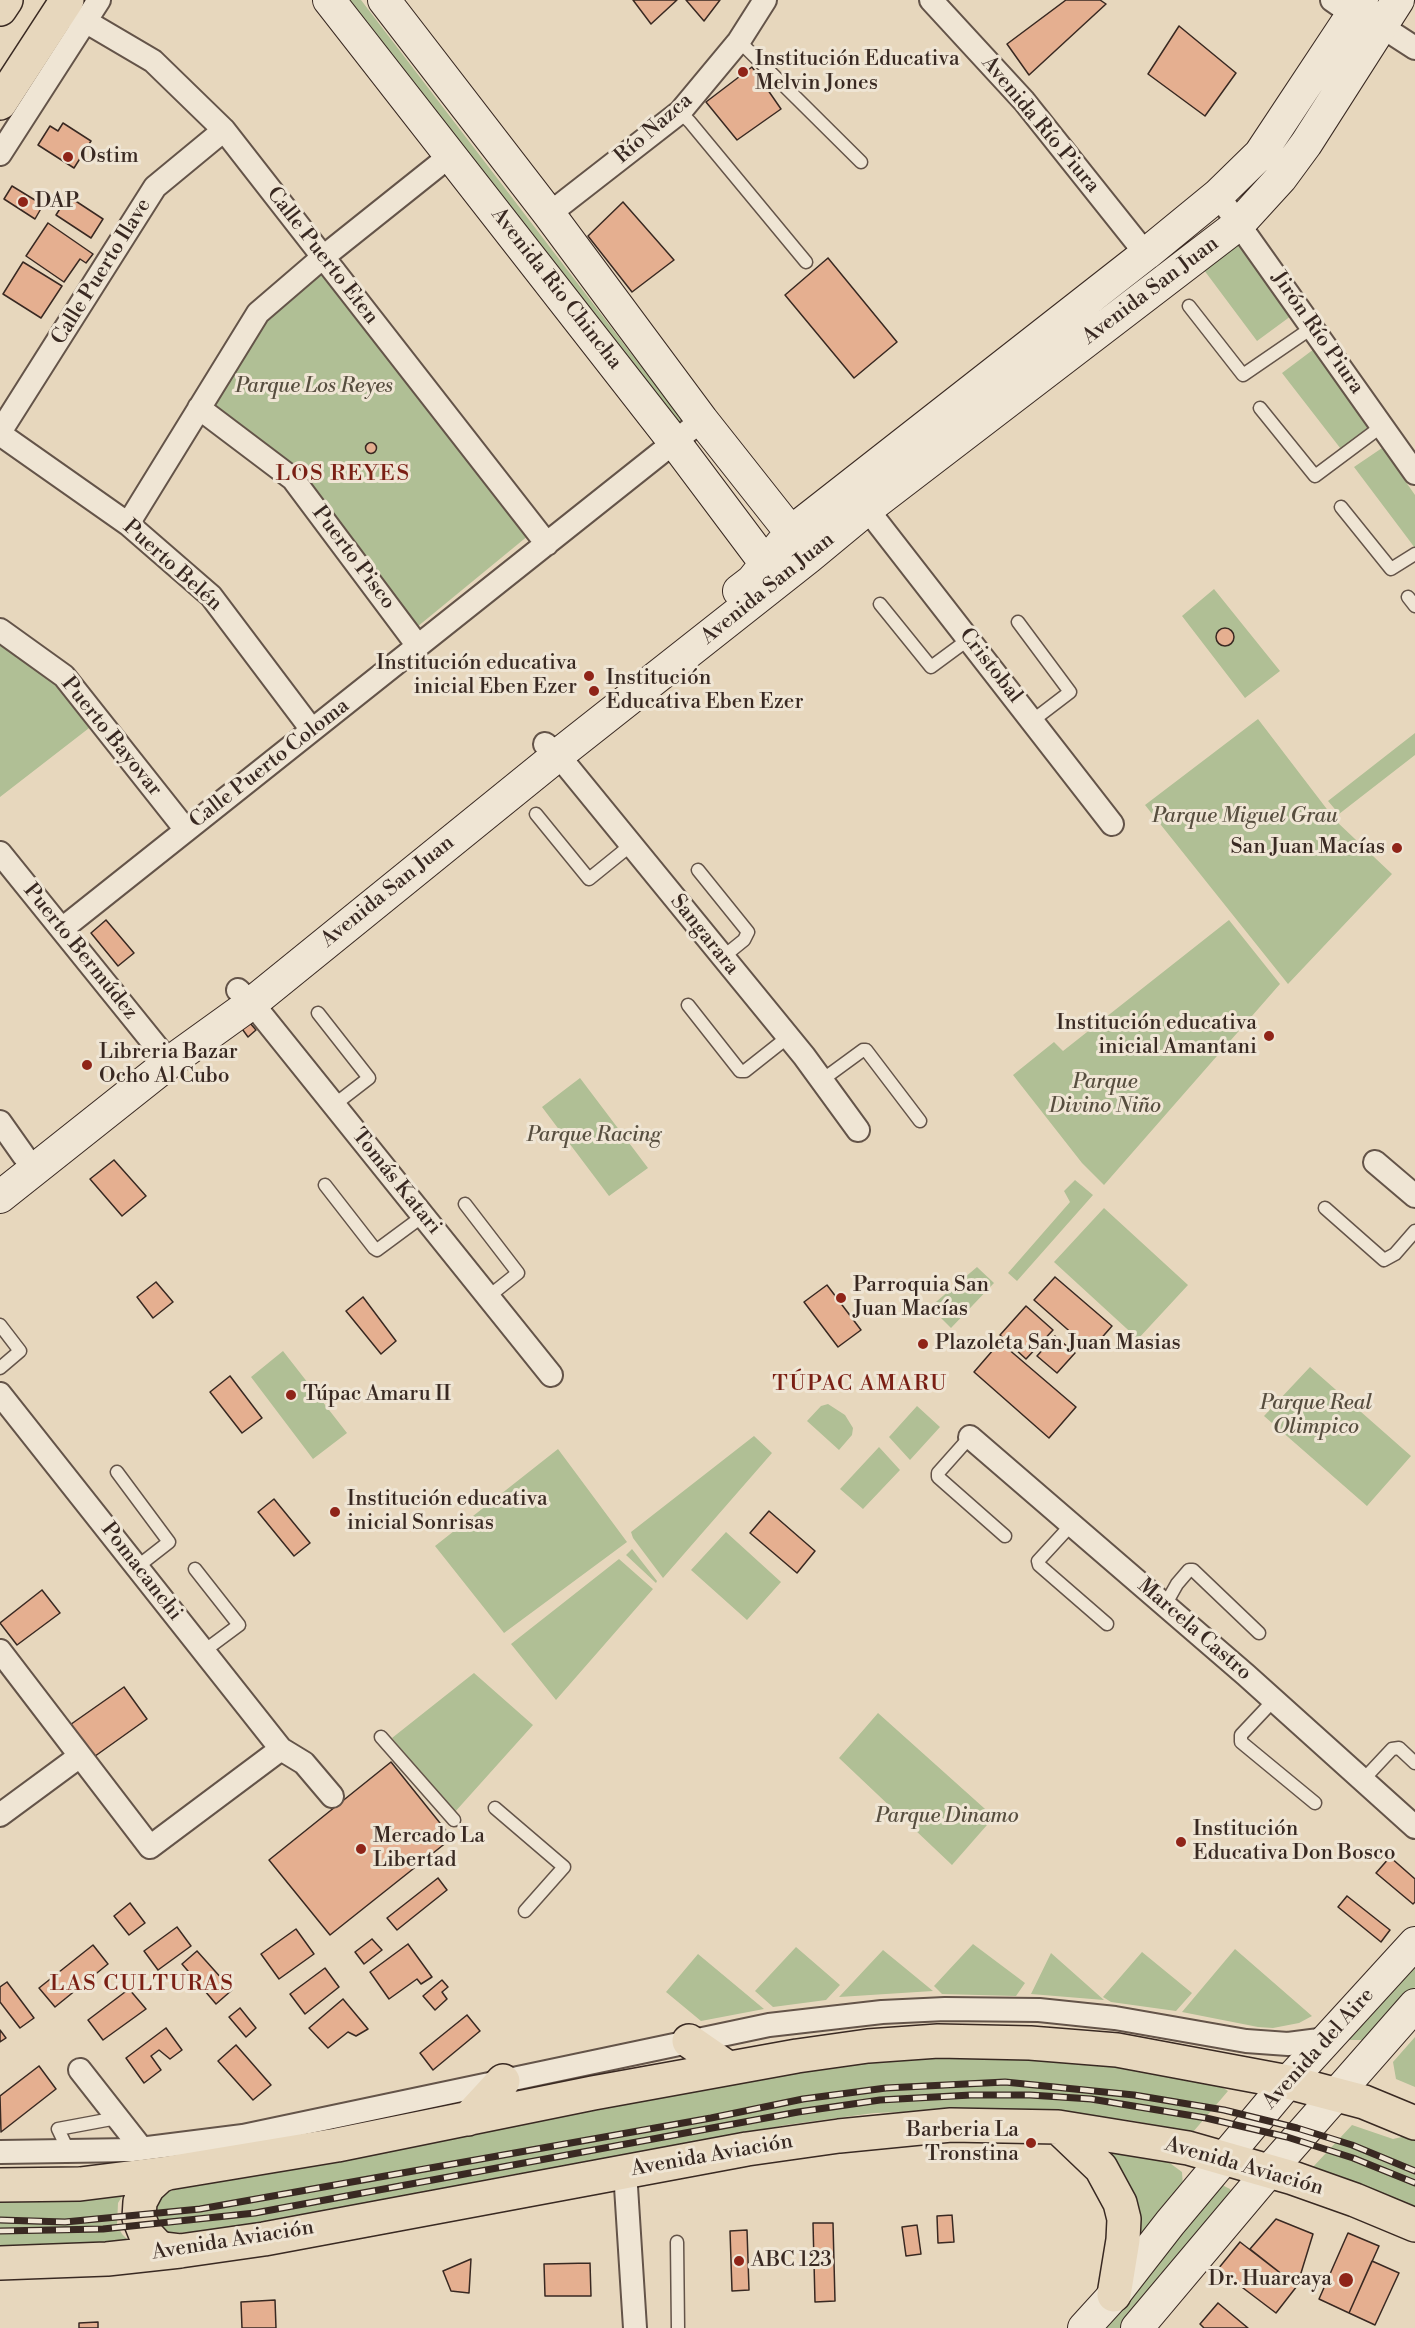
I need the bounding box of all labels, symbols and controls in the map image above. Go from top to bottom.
place label: Institución Educativa Melvin Jones [755,47,960,97]
street label: Avenida Río Piura [975,51,1105,199]
marker: Institución Educativa Melvin Jones [736,65,750,79]
street label: Río Nazca [610,88,698,170]
place label: Ostim [80,144,139,170]
marker: Ostim [61,150,75,164]
street label: Calle Puerto Eten [261,182,383,330]
place label: DAP [35,189,79,215]
street label: Calle Puerto Ilave [47,194,157,350]
marker: DAP [16,195,30,209]
street label: Avenida Rio Chincha [485,203,627,375]
street label: Avenida San Juan [1078,232,1224,350]
street label: Jirón Río Piura [1265,267,1369,399]
park label: Parque Los Reyes [235,374,393,400]
district label: LOS REYES [275,462,411,488]
street label: Puerto Pisco [306,501,400,615]
street label: Puerto Belén [117,515,227,617]
street label: Avenida San Juan [696,528,840,650]
street label: Cristobal [953,624,1027,708]
place label: Institución educativa inicial Eben Ezer [376,651,577,701]
place label: Institución Educativa Eben Ezer [606,666,804,716]
marker: Institución educativa inicial Eben Ezer [582,669,596,683]
street label: Puerto Bayovar [55,672,167,802]
marker: Institución Educativa Eben Ezer [587,684,601,698]
street label: Calle Puerto Coloma [185,694,355,834]
park label: Parque Miguel Grau [1152,804,1338,830]
street label: Avenida San Juan [316,831,460,953]
place label: San Juan Macías [1231,835,1385,861]
marker: San Juan Macías [1390,841,1404,855]
street label: Puerto Bermúdez [17,879,143,1025]
street label: Sangarara [664,890,744,980]
place label: Institución educativa inicial Amantani [1056,1011,1257,1061]
marker: Institución educativa inicial Amantani [1262,1029,1276,1043]
place label: Libreria Bazar Ocho Al Cubo [99,1040,238,1090]
marker: Libreria Bazar Ocho Al Cubo [80,1058,94,1072]
park label: Parque Divino Niño [1049,1070,1161,1120]
park label: Parque Racing [527,1123,661,1149]
street label: Tomás Katari [346,1124,446,1240]
place label: Parroquia San Juan Macías [853,1273,989,1323]
marker: Parroquia San Juan Macías [834,1291,848,1305]
place label: Plazoleta San Juan Masias [935,1331,1181,1357]
marker: Plazoleta San Juan Masias [916,1337,930,1351]
district label: TÚPAC AMARU [772,1372,948,1398]
place label: Túpac Amaru II [303,1382,451,1408]
marker: Túpac Amaru II [284,1388,298,1402]
park label: Parque Real Olimpico [1260,1391,1372,1441]
place label: Institución educativa inicial Sonrisas [347,1487,548,1537]
marker: Institución educativa inicial Sonrisas [328,1505,342,1519]
street label: Pomacanchi [95,1518,187,1626]
street label: Marcela Castro [1132,1574,1256,1686]
park label: Parque Dinamo [875,1804,1019,1830]
place label: Institución Educativa Don Bosco [1193,1817,1395,1867]
place label: Mercado La Libertad [373,1824,485,1874]
marker: Institución Educativa Don Bosco [1174,1835,1188,1849]
marker: Mercado La Libertad [354,1842,368,1856]
district label: LAS CULTURAS [50,1972,234,1998]
street label: Avenida del Aire [1258,1983,1380,2115]
place label: Barberia La Tronstina [906,2118,1019,2168]
street label: Avenida Aviación [629,2129,795,2183]
street label: Avenida Aviación [1162,2132,1326,2202]
marker: Barberia La Tronstina [1024,2136,1038,2150]
street label: Avenida Aviación [150,2216,316,2266]
place label: ABC 123 [751,2248,832,2274]
marker: ABC 123 [732,2254,746,2268]
place label: Dr. Huarcaya [1208,2267,1332,2293]
marker: Dr. Huarcaya [1337,2271,1355,2289]

